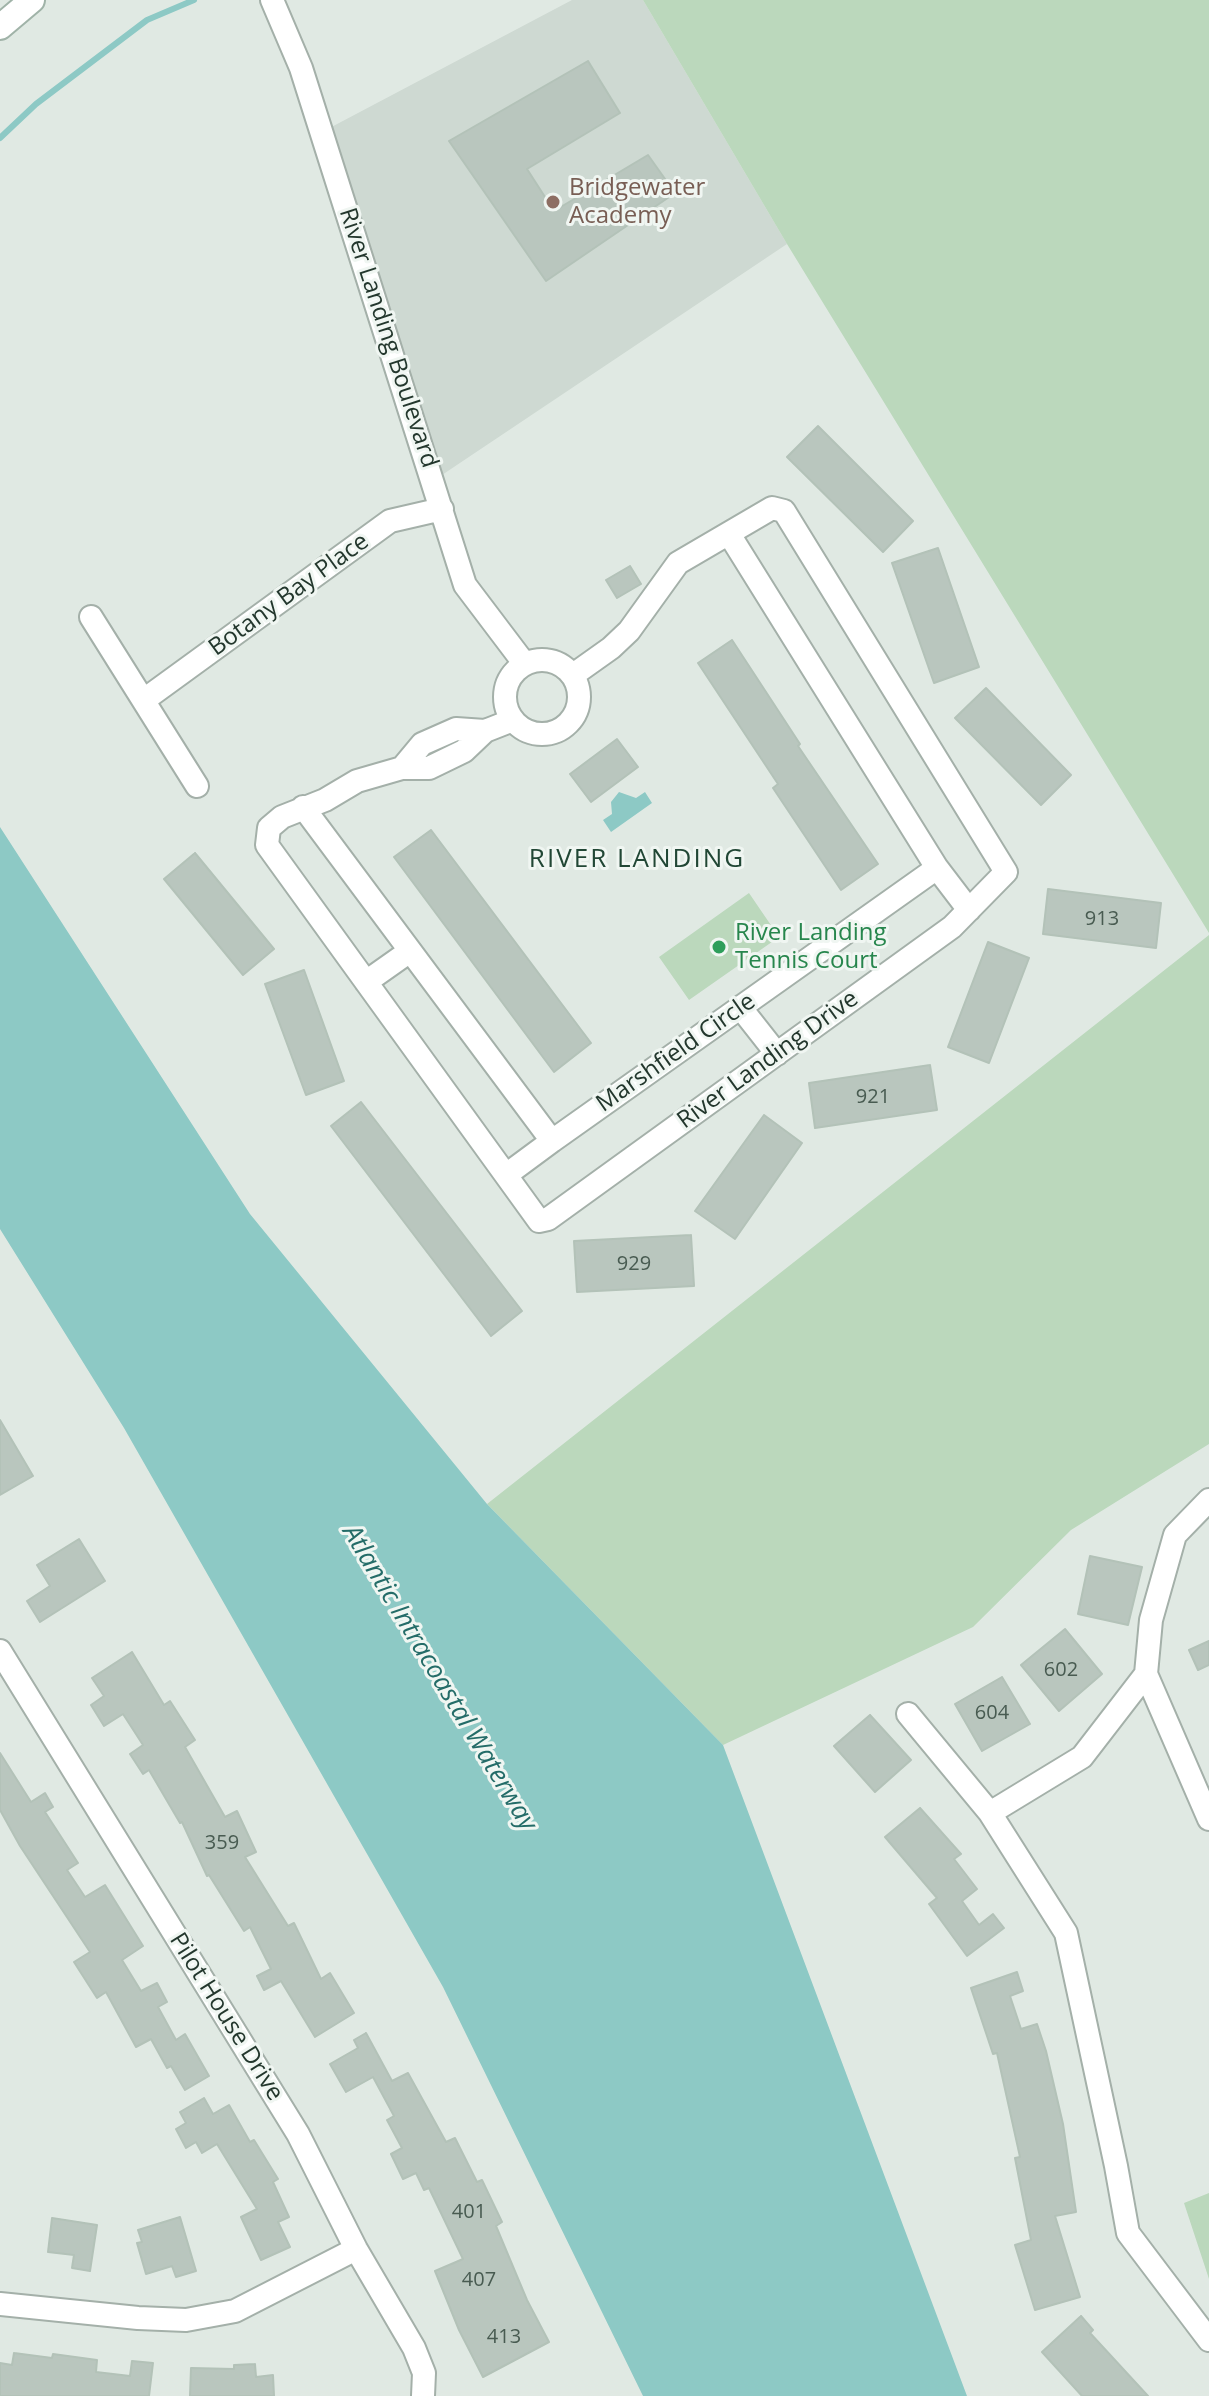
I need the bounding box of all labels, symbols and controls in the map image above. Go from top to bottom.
place label: Bridgewater Academy [569,174,705,230]
marker: Bridgewater Academy [544,193,562,211]
street label: River Landing Boulevard [332,204,444,472]
street label: Botany Bay Place [203,527,375,663]
district label: RIVER LANDING [529,844,745,876]
house number: 913 [1085,907,1119,931]
place label: River Landing Tennis Court [735,919,886,975]
marker: River Landing Tennis Court [710,938,728,956]
street label: River Landing Drive [672,985,864,1135]
street label: Marshfield Circle [591,987,761,1119]
house number: 921 [856,1085,890,1109]
house number: 929 [617,1252,651,1276]
water label: Atlantic Intracoastal Waterway [335,1519,543,1837]
house number: 602 [1044,1658,1078,1682]
house number: 604 [975,1701,1009,1725]
house number: 359 [205,1831,239,1855]
street label: Pilot House Drive [163,1928,289,2106]
house number: 401 [452,2200,486,2224]
house number: 407 [462,2268,496,2292]
house number: 413 [487,2325,521,2349]

